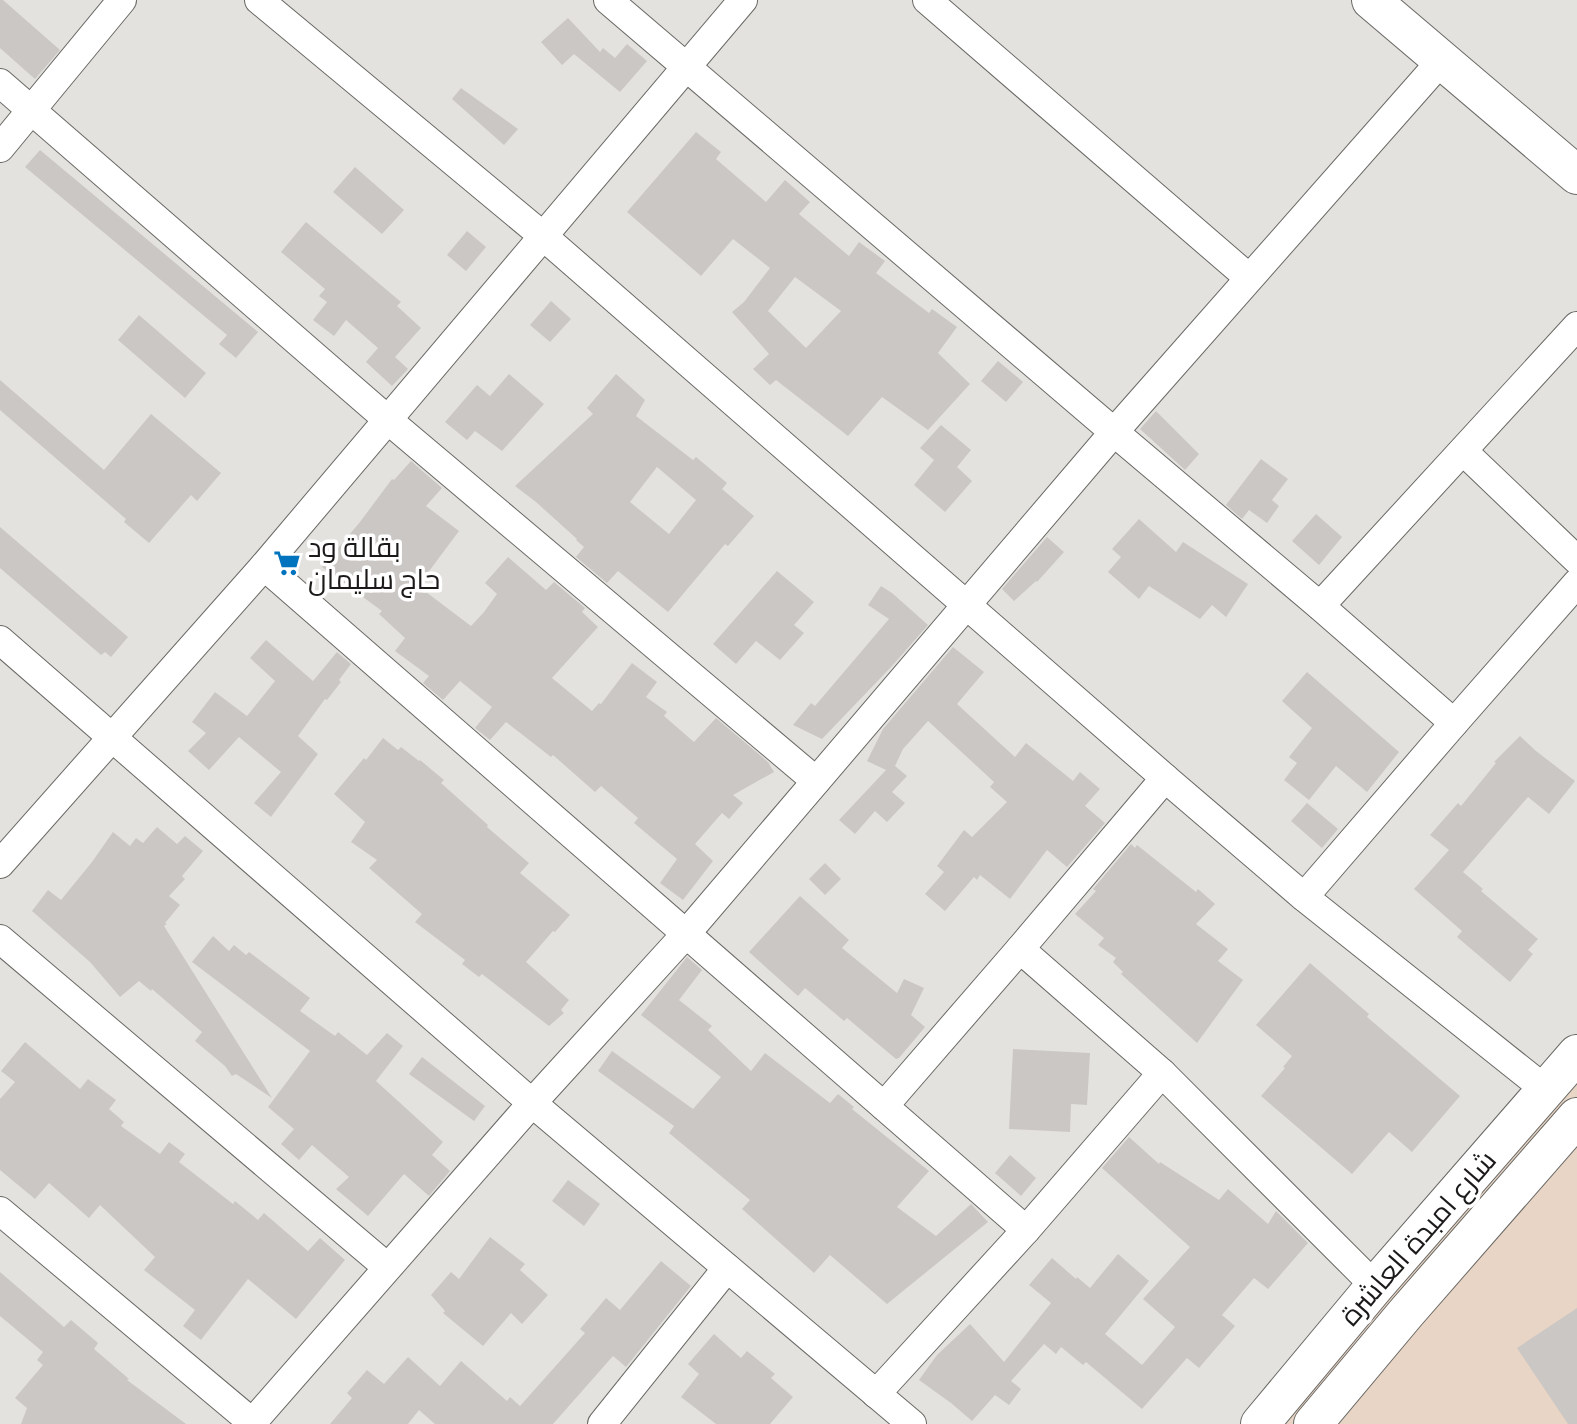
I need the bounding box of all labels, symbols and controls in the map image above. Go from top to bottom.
place label: بقالة ود حاج سليمان [308,531,440,598]
supermarket icon: بقالة ود حاج سليمان [272,548,302,578]
street label: شارع امبدة العاشرة [1333,1144,1504,1333]

